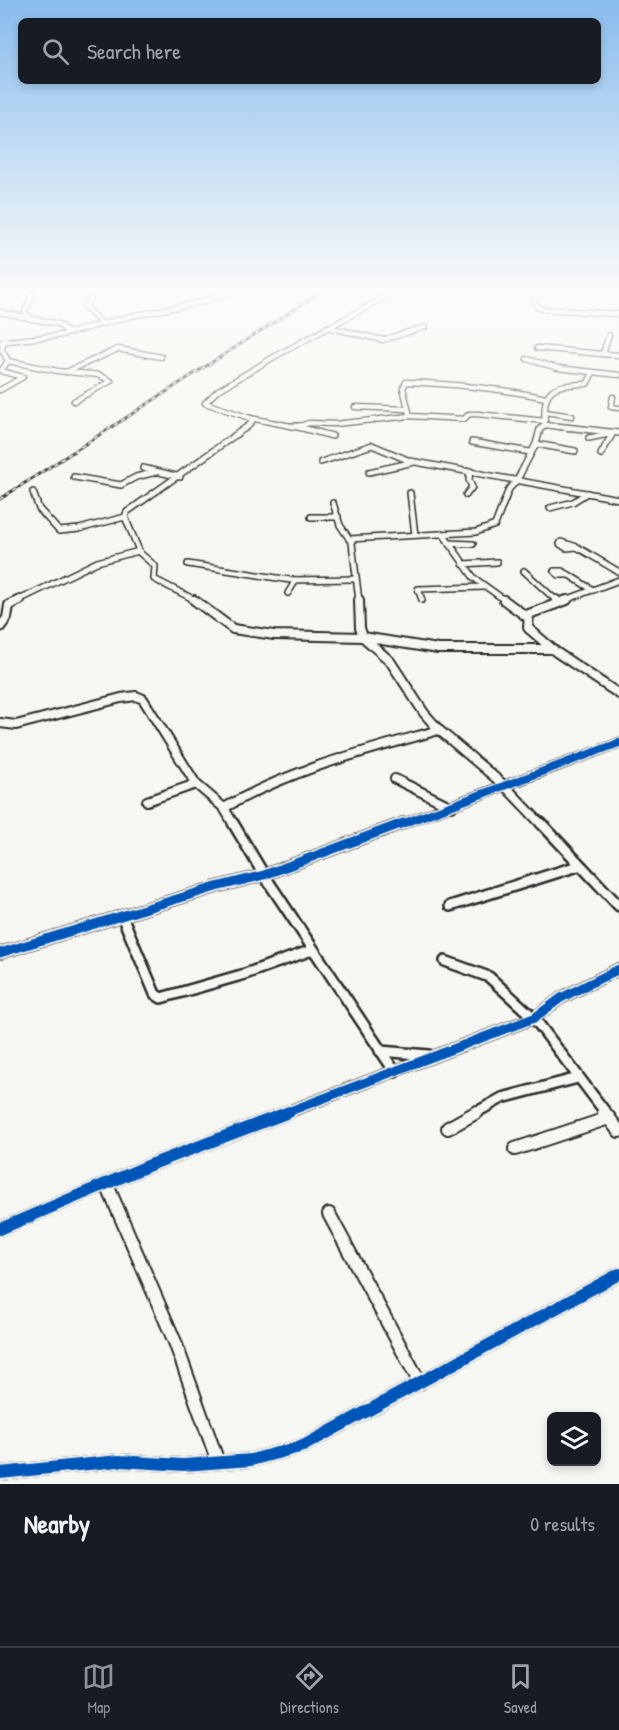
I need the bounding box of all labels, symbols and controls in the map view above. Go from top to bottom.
search box [18,18,601,84]
icon: search [39,35,72,68]
text: Search here [87,36,181,66]
map controls [547,1412,601,1466]
button: layers [547,1412,601,1466]
text: Nearby [24,1506,90,1541]
text: 0 results [530,1510,595,1537]
tab: Map [82,1660,115,1718]
tab: Directions [280,1660,339,1718]
tab: Saved [504,1660,537,1718]

